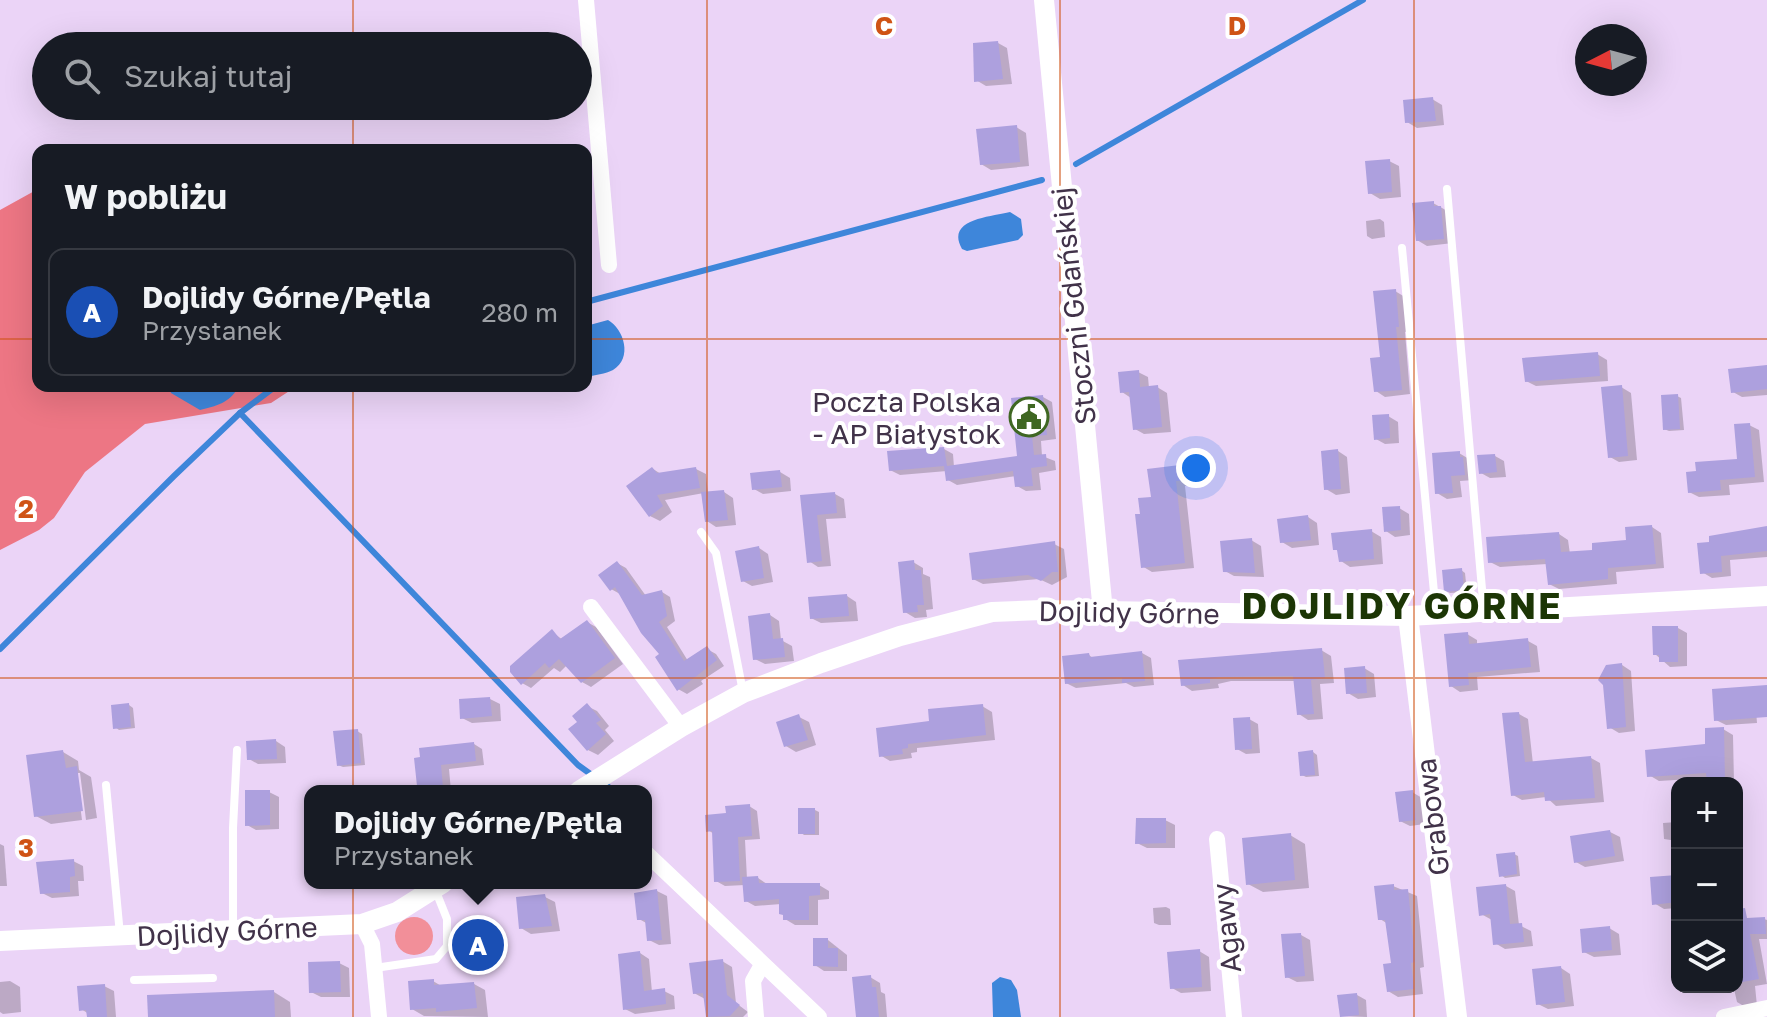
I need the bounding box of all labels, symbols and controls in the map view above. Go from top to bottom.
text: C [875,10,893,41]
text: D [1228,10,1246,41]
north arrow [1575,24,1647,96]
search box [32,32,592,120]
icon: search [60,54,104,98]
text: Szukaj tutaj [124,58,293,94]
text: W pobliżu [64,176,227,216]
street label: Stoczni Gdańskiej [1044,186,1102,426]
text: Dojlidy Górne/Pętla [142,279,431,315]
text: A [83,297,101,328]
text: 280 m [481,297,558,328]
text: Przystanek [142,315,282,346]
place label: Poczta Polska - AP Białystok [812,385,1001,450]
public building icon: Poczta Polska - AP Białystok [1008,396,1050,438]
your location [1176,448,1216,488]
text: 2 [18,493,34,524]
district label: DOJLIDY GÓRNE [1242,584,1562,627]
street label: Dojlidy Górne [1038,594,1220,630]
street label: Grabowa [1408,756,1456,878]
map controls [1671,777,1743,993]
button: + [1671,777,1743,849]
popup [304,785,652,889]
text: Dojlidy Górne/Pętla [334,804,622,840]
text: 3 [18,832,34,863]
text: Przystanek [334,840,474,871]
button: − [1671,849,1743,921]
street label: Agawy [1205,881,1247,975]
street label: Dojlidy Górne [136,910,318,952]
pin: A [452,915,504,975]
button: layers [1671,921,1743,993]

